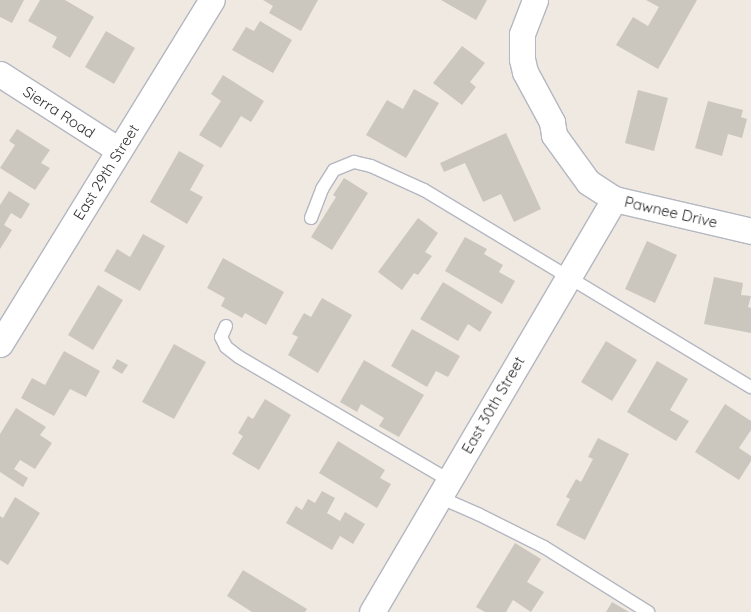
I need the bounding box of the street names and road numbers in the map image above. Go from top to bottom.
street label: Sierra Road [20,82,98,142]
street label: East 29th Street [69,121,143,223]
street label: Pawnee Drive [623,193,719,231]
street label: East 30th Street [458,353,528,457]

